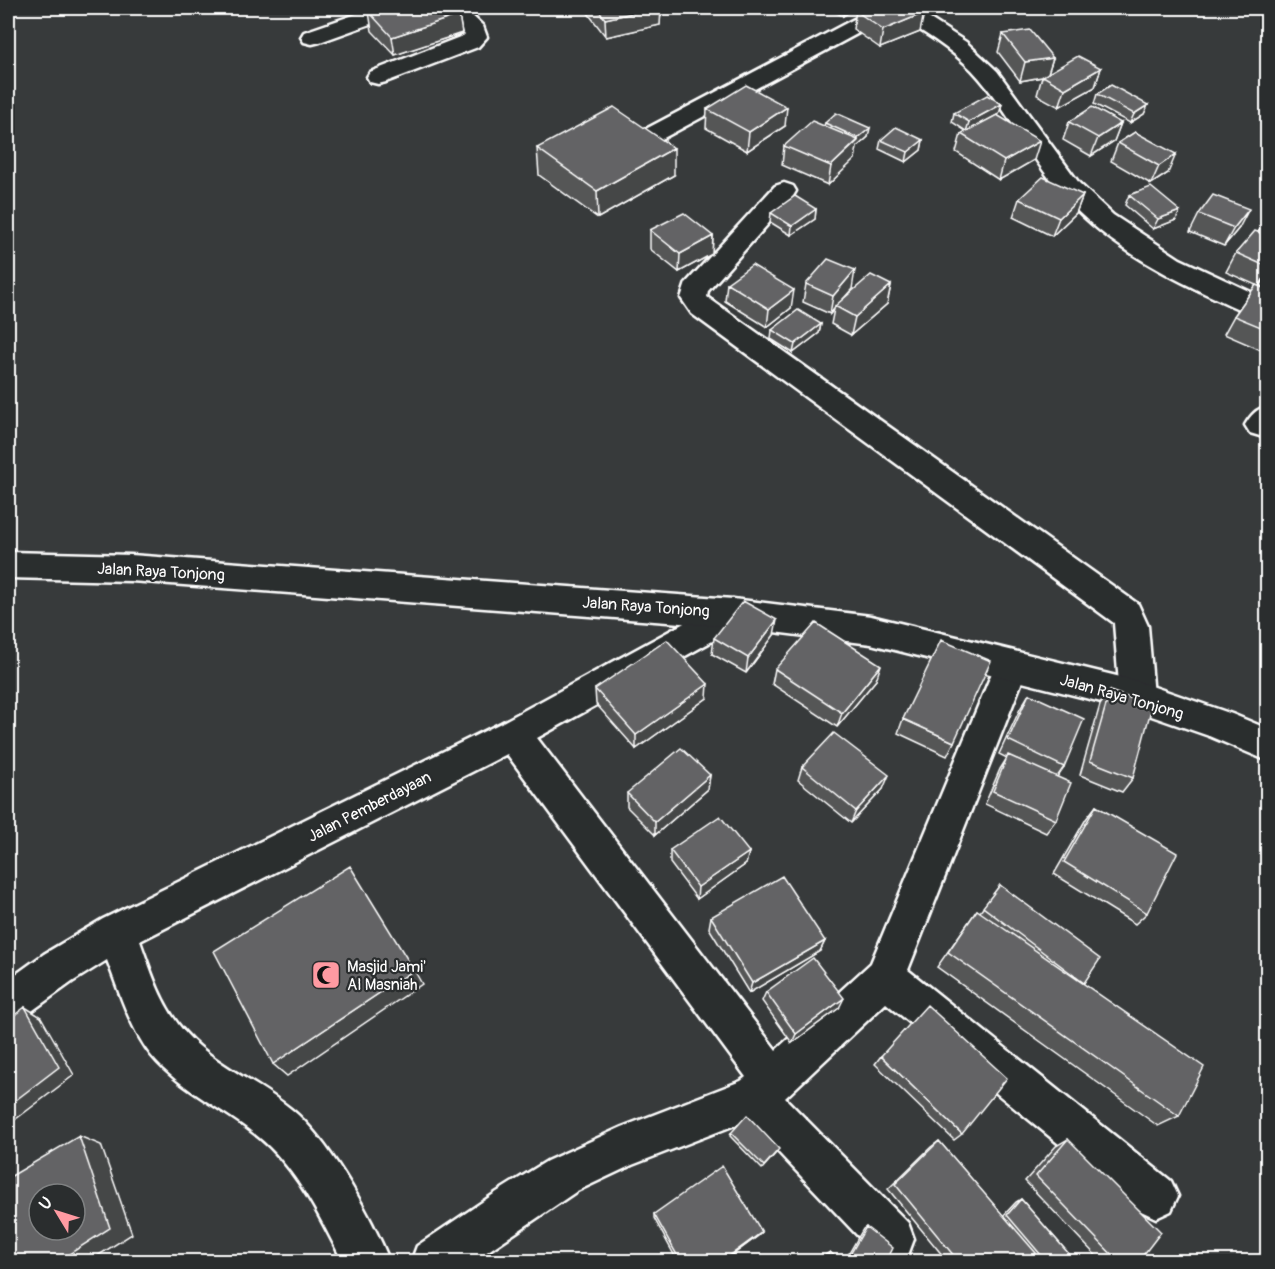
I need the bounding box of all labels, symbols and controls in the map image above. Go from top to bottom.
street label: Jalan Raya Tonjong [97,559,225,585]
street label: Jalan Raya Tonjong [582,593,710,621]
street label: Jalan Raya Tonjong [1058,670,1186,724]
street label: Jalan Pemberdayaan [304,767,435,847]
place label: Masjid Jami' Al Masniah [347,957,426,995]
mosque icon: Masjid Jami' Al Masniah [310,959,342,991]
north arrow [27,1182,87,1242]
text: U [35,1193,57,1214]

